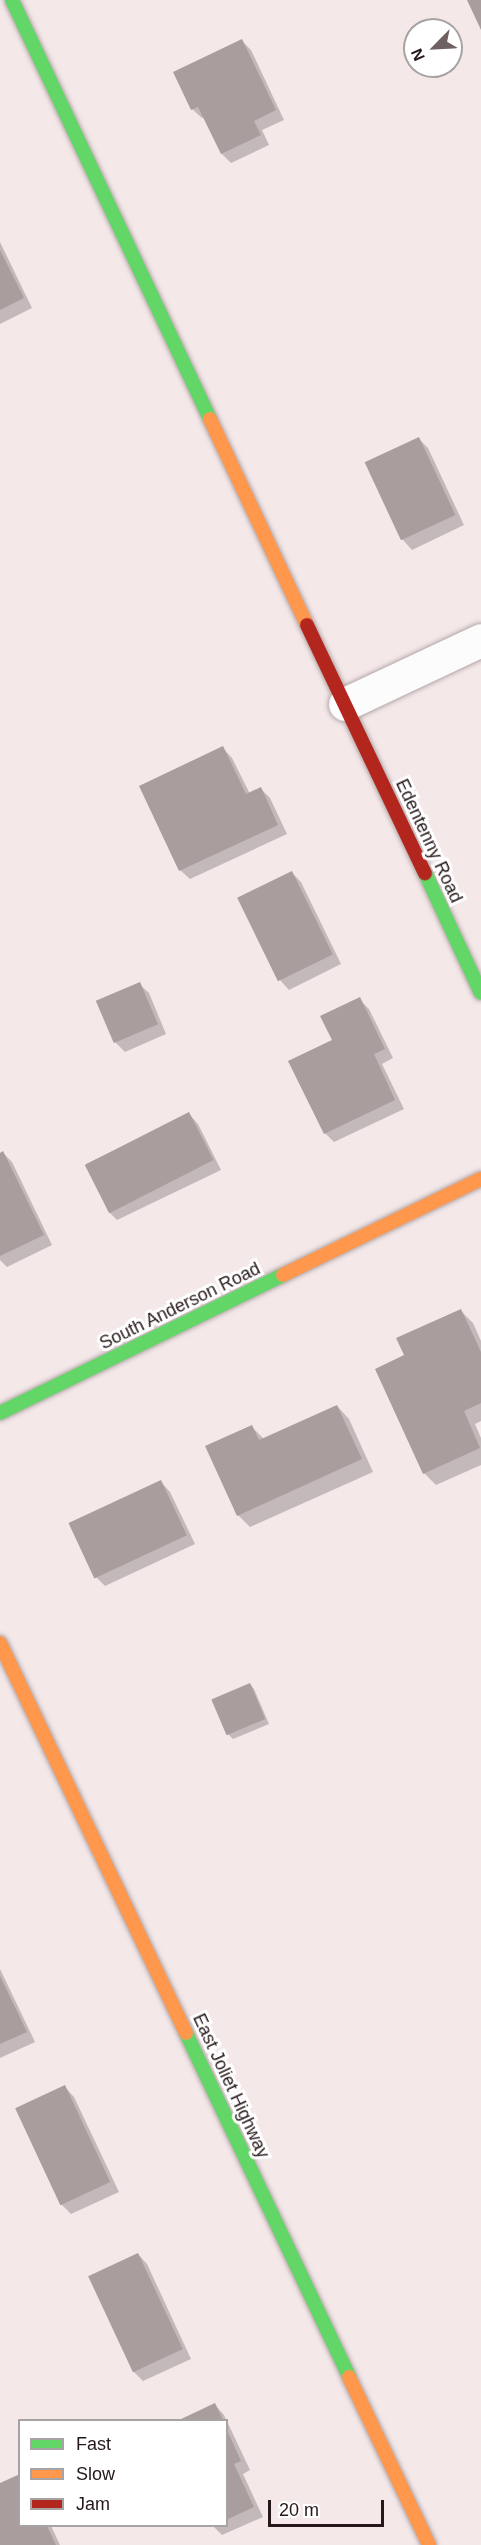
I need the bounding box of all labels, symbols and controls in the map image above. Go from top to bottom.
north arrow [403,18,463,78]
text: N [408,46,428,63]
street label: Edentenny Road [391,776,467,906]
street label: South Anderson Road [96,1257,264,1355]
street label: East Joliet Highway [188,2010,274,2162]
legend [18,2419,228,2527]
text: Fast [76,2434,111,2454]
text: Slow [76,2464,115,2484]
scale bar [271,2488,386,2526]
text: Jam [76,2494,110,2514]
text: 20 m [279,2500,319,2520]

